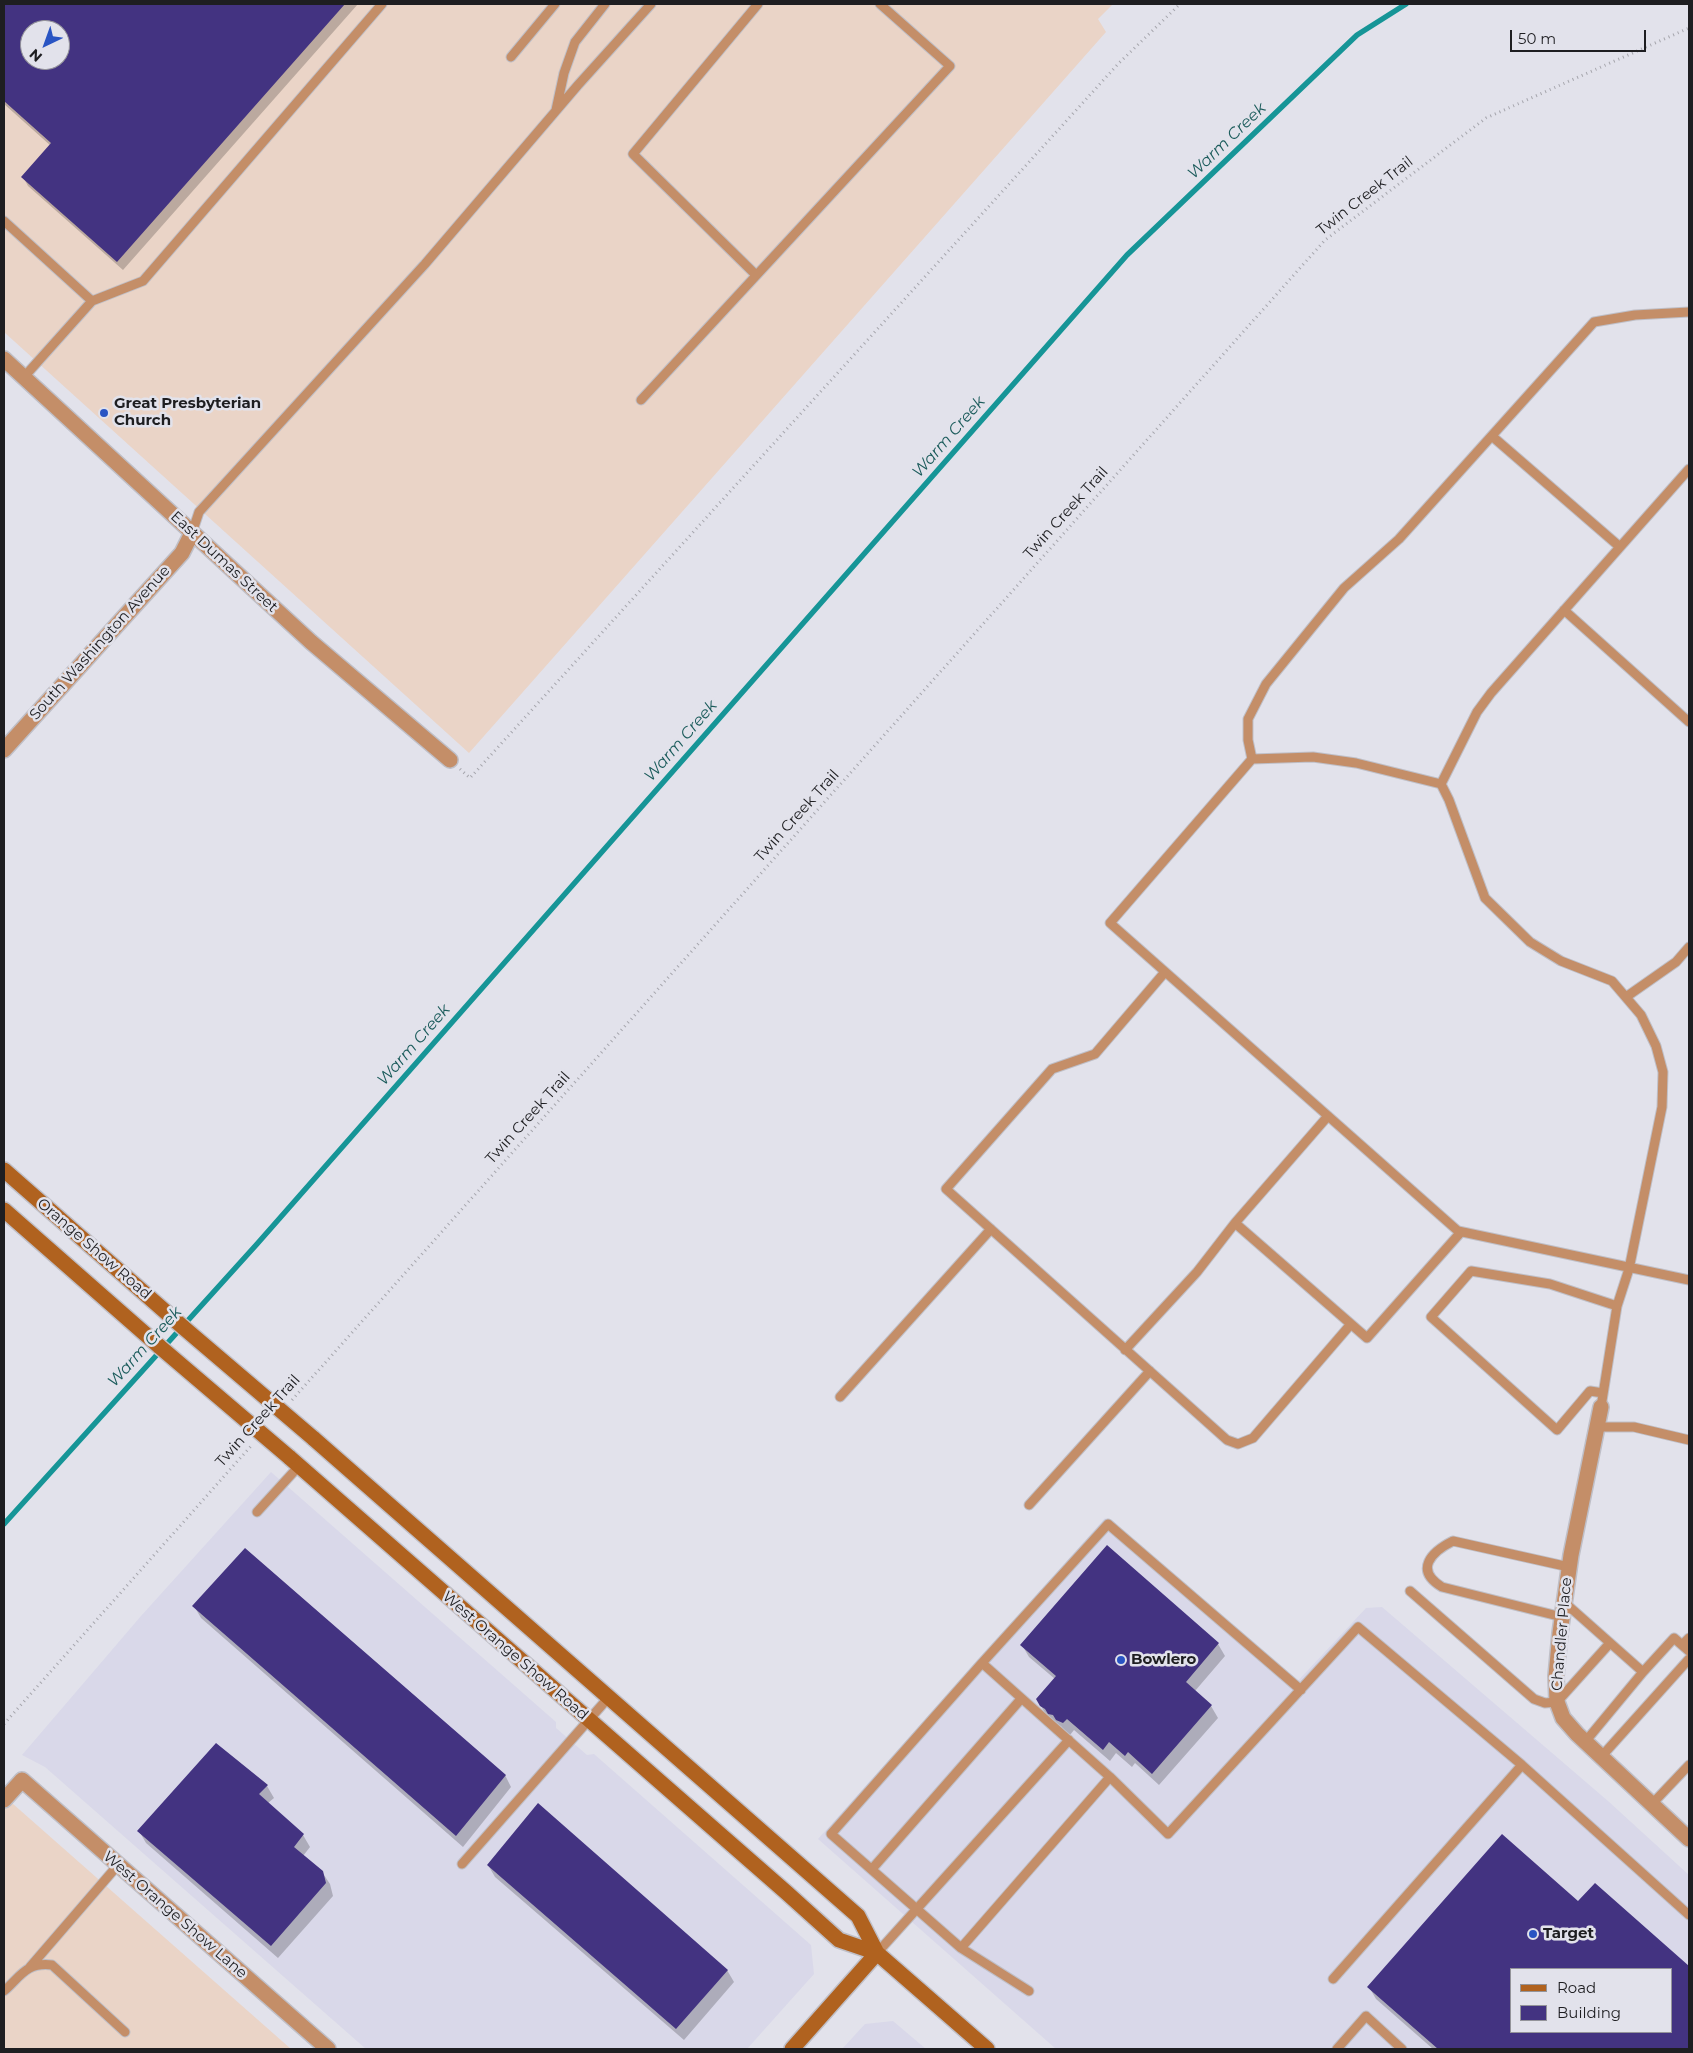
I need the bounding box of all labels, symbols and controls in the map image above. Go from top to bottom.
north arrow [20,20,70,70]
scale bar [1513,20,1649,52]
text: 50 m [1518,29,1556,48]
text: N [25,45,46,66]
water label: Warm Creek [1184,99,1270,183]
street label: Twin Creek Trail [1313,153,1417,239]
water label: Warm Creek [908,392,990,482]
place label: Great Presbyterian Church [114,395,261,430]
marker: Great Presbyterian Church [98,407,110,419]
street label: Twin Creek Trail [1020,463,1112,563]
street label: East Dumas Street [167,508,281,616]
street label: South Washington Avenue [26,562,174,724]
water label: Warm Creek [640,696,722,786]
street label: Twin Creek Trail [751,766,843,866]
water label: Warm Creek [373,1000,455,1090]
street label: Twin Creek Trail [482,1068,574,1168]
street label: Orange Show Road [33,1195,155,1303]
water label: Warm Creek [104,1303,186,1391]
street label: Twin Creek Trail [212,1371,304,1471]
street label: Chandler Place [1548,1576,1576,1692]
street label: West Orange Show Road [438,1588,592,1724]
place label: Bowlero [1131,1651,1196,1669]
marker: Bowlero [1115,1654,1127,1666]
street label: West Orange Show Lane [99,1848,251,1982]
place label: Target [1543,1925,1594,1943]
marker: Target [1527,1928,1539,1940]
legend [1510,1968,1673,2033]
text: Road [1557,1978,1596,1997]
text: Building [1557,2003,1621,2022]

